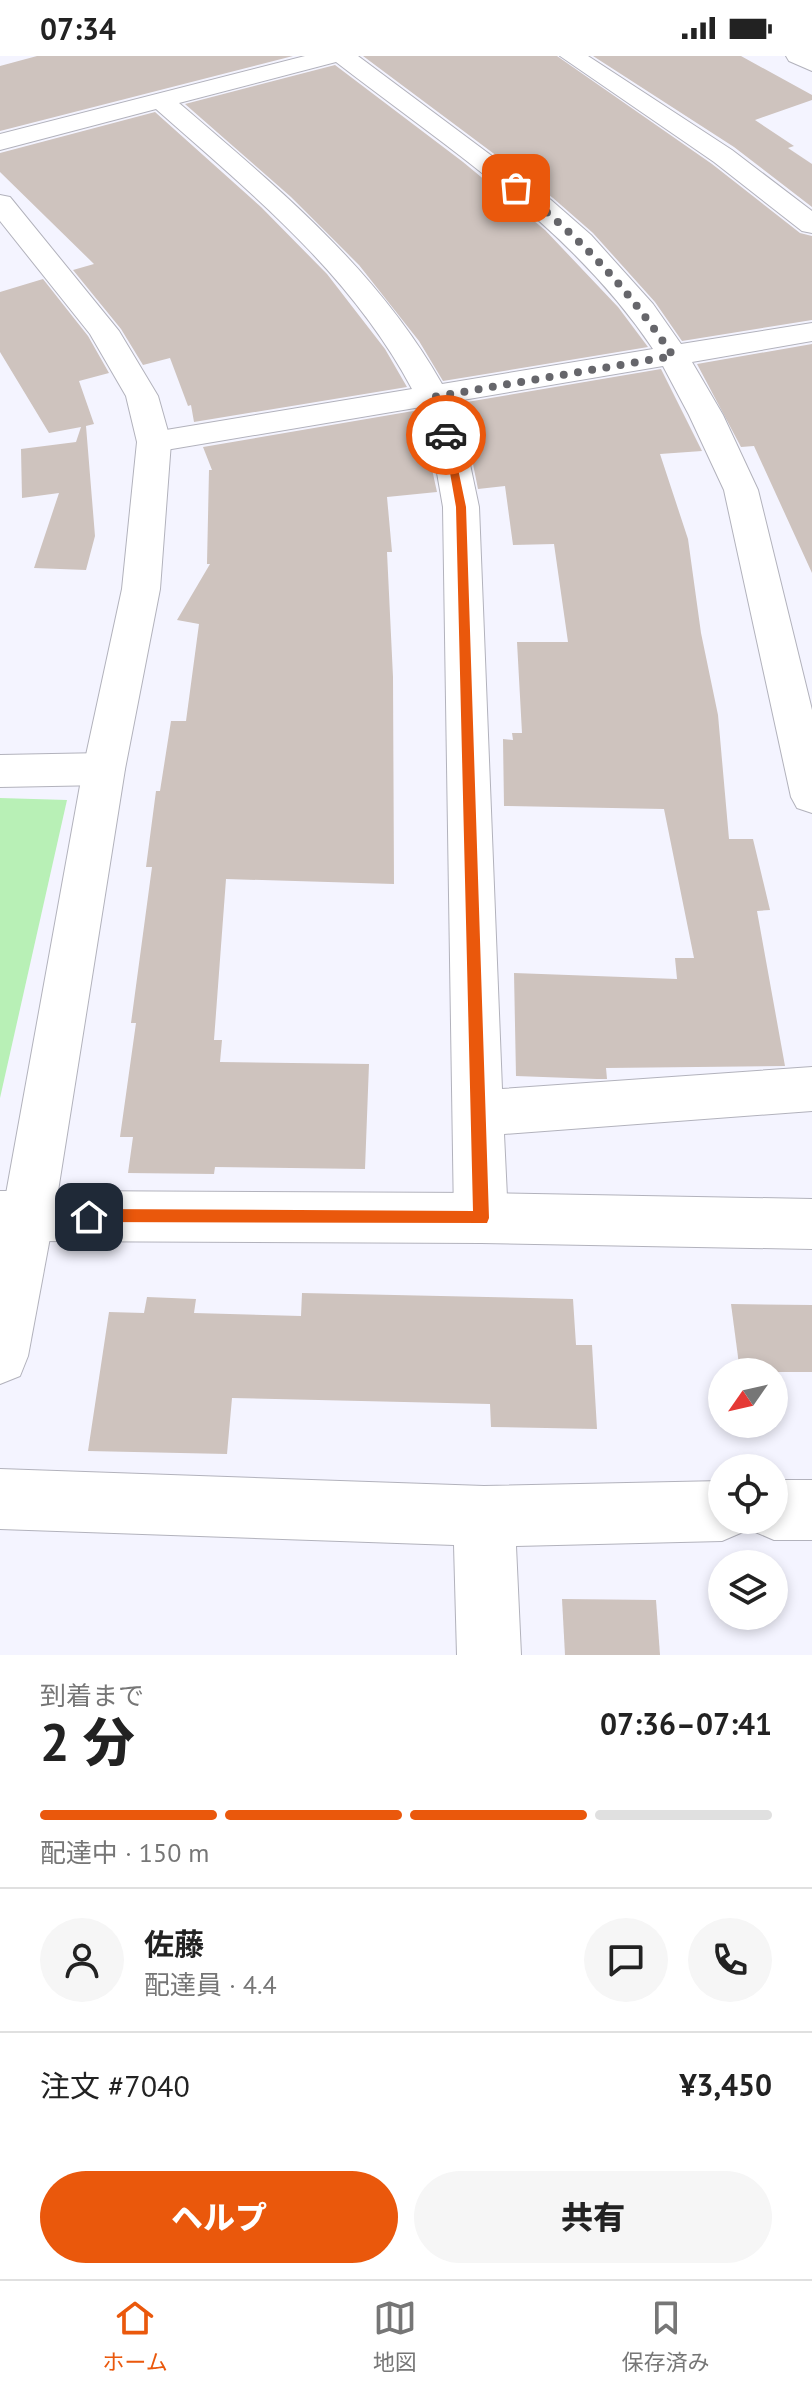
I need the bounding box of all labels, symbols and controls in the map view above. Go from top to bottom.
text: 07:34 [40,9,116,48]
pin [482,154,550,222]
icon: bag [494,166,538,210]
courier [406,395,486,475]
icon: car [424,413,468,457]
pin [55,1183,123,1251]
icon: home [67,1195,111,1239]
north arrow [708,1358,788,1438]
map controls [708,1358,788,1630]
button: locate [708,1454,788,1534]
button: layers [708,1550,788,1630]
text: 到着まで [40,1679,144,1712]
text: 07:36–07:41 [600,1704,772,1743]
text: 2 分 [40,1708,135,1775]
text: 配達中 · 150 m [40,1836,209,1869]
button: person [40,1918,124,2002]
button: chat [584,1918,668,2002]
button: phone [688,1918,772,2002]
text: 佐藤 [144,1924,204,1963]
text: 配達員 · 4.4 [144,1968,277,2001]
text: ¥3,450 [679,2065,772,2104]
text: 注文 #7040 [40,2066,190,2105]
button: ヘルプ [40,2171,398,2263]
button: 共有 [414,2171,772,2263]
tab: ホーム [102,2296,168,2376]
tab: 地図 [373,2296,417,2376]
tab: 保存済み [622,2296,710,2376]

